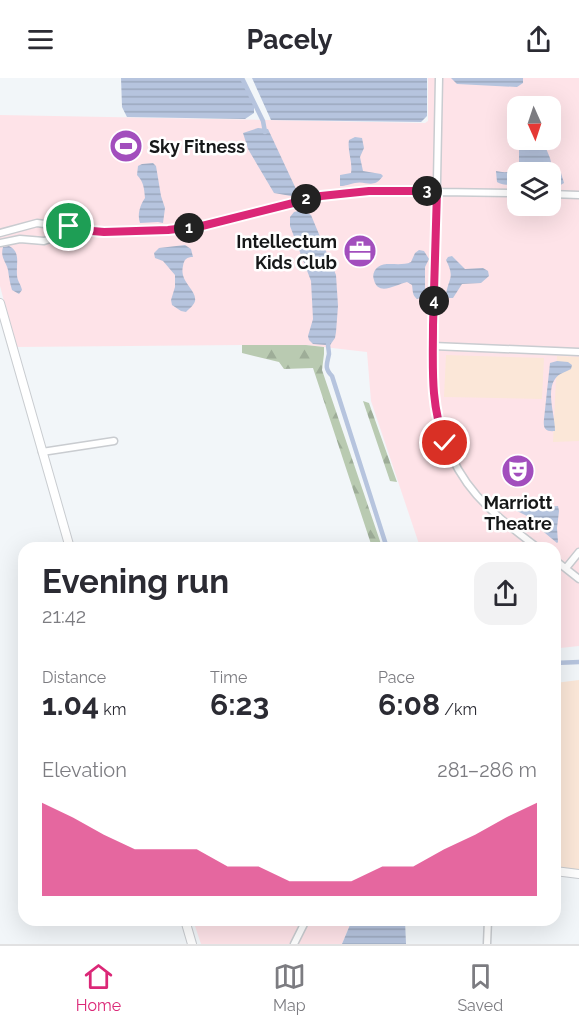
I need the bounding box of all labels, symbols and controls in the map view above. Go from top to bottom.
icon: menu [24,23,57,56]
icon: share [522,23,555,56]
text: Pacely [246,24,333,55]
north arrow [507,96,561,150]
map controls [507,96,561,216]
sports icon: Sky Fitness [108,128,144,164]
place label: Sky Fitness [149,136,245,157]
button: layers [507,162,561,216]
pin: 3 [412,176,442,206]
text: 3 [423,181,431,200]
pin: 2 [291,184,321,214]
text: 2 [301,189,311,208]
pin [43,200,94,251]
icon: arrive [52,209,85,242]
pin: 1 [174,213,204,243]
text: 1 [185,218,193,237]
place label: Intellectum Kids Club [236,231,337,273]
office icon: Intellectum Kids Club [342,233,378,269]
pin: 4 [419,286,449,316]
text: 4 [429,291,439,310]
pin [419,417,470,468]
icon: check [428,426,461,459]
theatre icon: Marriott Theatre [500,453,536,489]
place label: Marriott Theatre [484,492,553,534]
text: Evening run [42,562,229,601]
button: share [474,562,537,625]
text: 21:42 [42,604,86,628]
text: Distance [42,668,106,687]
text: Time [210,668,247,687]
text: Pace [378,668,415,687]
text: 1.04 [42,687,99,722]
text: 6:23 [210,687,269,722]
text: 6:08 [378,687,440,722]
text: km [99,700,126,719]
text: /km [440,700,477,719]
text: Elevation [42,758,127,782]
text: 281–286 m [437,758,537,782]
tab: Home [76,960,121,1015]
tab: Map [273,960,306,1015]
tab: Saved [457,960,503,1015]

